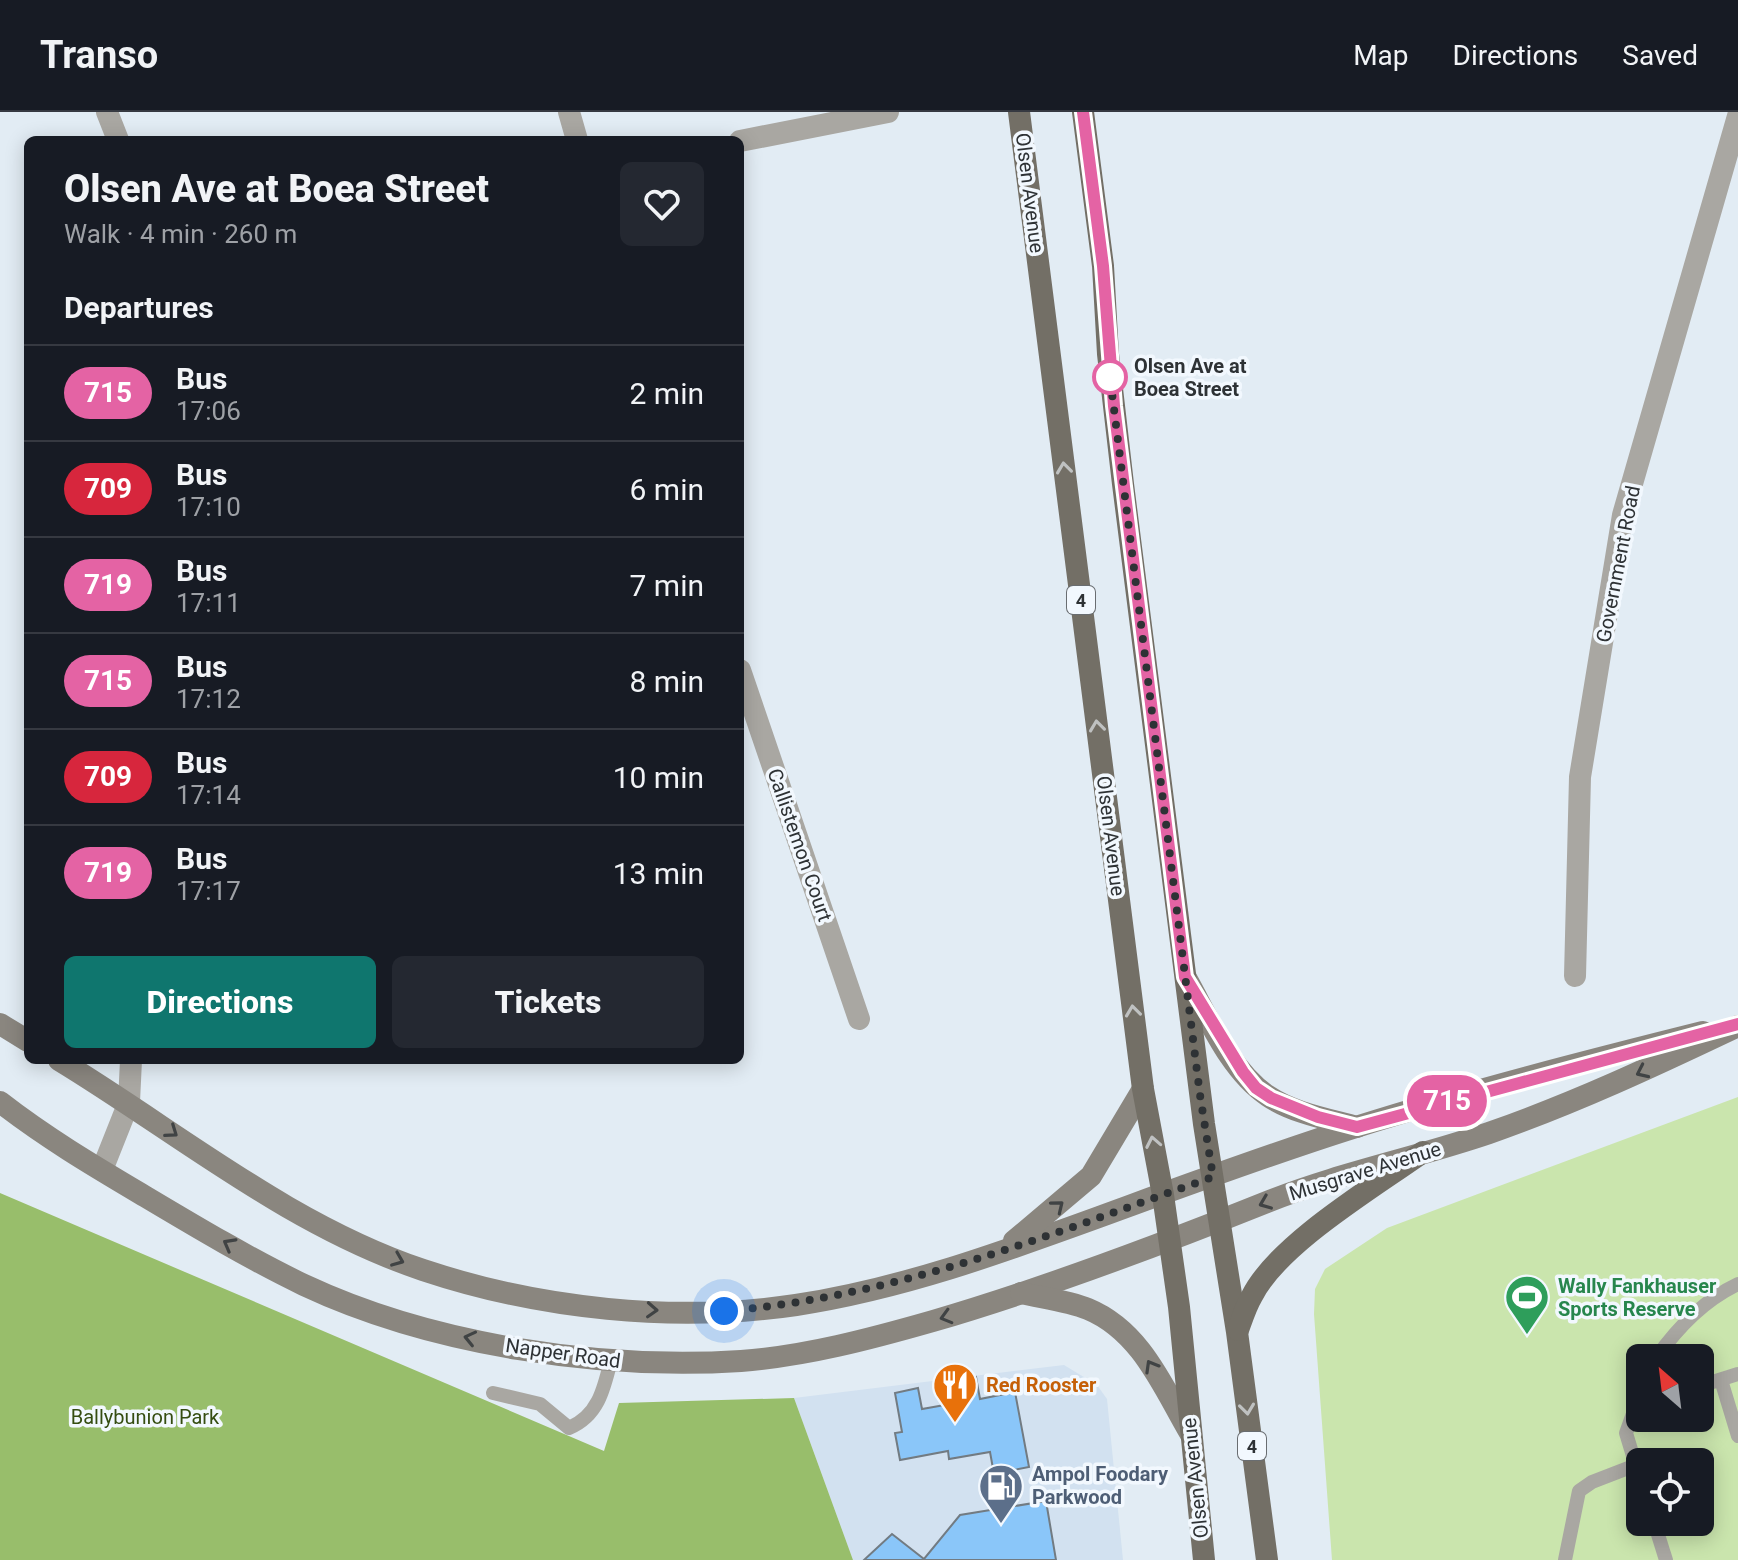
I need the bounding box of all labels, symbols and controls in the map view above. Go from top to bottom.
text: Transo [40,33,158,77]
text: Map [1353,39,1409,72]
text: Directions [1453,39,1578,72]
text: Saved [1622,39,1698,72]
street label: Olsen Avenue [1011,132,1049,254]
button: heart [620,162,704,246]
text: Olsen Ave at Boea Street [64,167,489,211]
text: Walk · 4 min · 260 m [64,219,297,249]
text: Departures [64,290,214,325]
place label: Olsen Ave at Boea Street [1134,354,1247,401]
marker: Olsen Ave at Boea Street [1093,360,1127,394]
text: Bus [176,361,227,396]
text: 715 [84,376,132,409]
text: 2 min [630,376,704,411]
text: 17:06 [176,396,241,426]
text: Bus [176,457,227,492]
one-way arrow [1056,461,1073,475]
text: 709 [84,472,132,505]
text: 6 min [630,472,704,507]
street label: Government Road [1591,483,1645,645]
text: 17:10 [176,492,241,522]
text: Bus [176,553,227,588]
text: 719 [84,568,132,601]
text: 7 min [630,568,704,603]
road number: 4 [1067,586,1095,614]
text: 17:11 [176,588,241,618]
text: Bus [176,649,227,684]
text: 715 [84,664,132,697]
text: 8 min [630,664,704,699]
text: 17:12 [176,684,241,714]
one-way arrow [1089,719,1106,732]
text: Bus [176,745,227,780]
text: 709 [84,760,132,793]
text: 10 min [613,760,704,795]
street label: Callistemon Court [763,765,837,925]
street label: Olsen Avenue [1092,775,1130,897]
text: 17:14 [176,780,241,810]
text: Bus [176,841,227,876]
text: 719 [84,856,132,889]
text: 13 min [613,856,704,891]
text: 17:17 [176,876,241,906]
button: Directions [64,956,376,1048]
button: Tickets [392,956,704,1048]
one-way arrow [1125,1004,1142,1018]
one-way arrow [1636,1062,1650,1078]
line badge: 715 [1401,1075,1493,1127]
text: 715 [1423,1084,1471,1117]
one-way arrow [164,1122,178,1137]
one-way arrow [1146,1135,1163,1148]
street label: Musgrave Avenue [1286,1136,1444,1206]
one-way arrow [1259,1194,1273,1210]
one-way arrow [1049,1201,1063,1216]
one-way arrow [222,1238,237,1253]
one-way arrow [390,1250,404,1267]
sports icon: Wally Fankhauser Sports Reserve [1503,1273,1551,1336]
place label: Wally Fankhauser Sports Reserve [1558,1274,1717,1321]
your location [704,1291,744,1331]
one-way arrow [646,1301,659,1318]
one-way arrow [940,1307,954,1324]
one-way arrow [463,1330,477,1347]
street label: Napper Road [504,1333,622,1373]
north arrow [1626,1344,1714,1432]
map controls [1626,1344,1714,1536]
one-way arrow [1145,1360,1161,1374]
restaurant icon: Red Rooster [931,1361,979,1424]
place label: Red Rooster [986,1373,1097,1397]
one-way arrow [1239,1403,1256,1416]
park label: Ballybunion Park [71,1405,220,1429]
street label: Olsen Avenue [1177,1417,1213,1539]
road number: 4 [1238,1432,1266,1460]
button: locate [1626,1448,1714,1536]
fuel station icon: Ampol Foodary Parkwood [977,1462,1025,1525]
place label: Ampol Foodary Parkwood [1032,1462,1169,1509]

